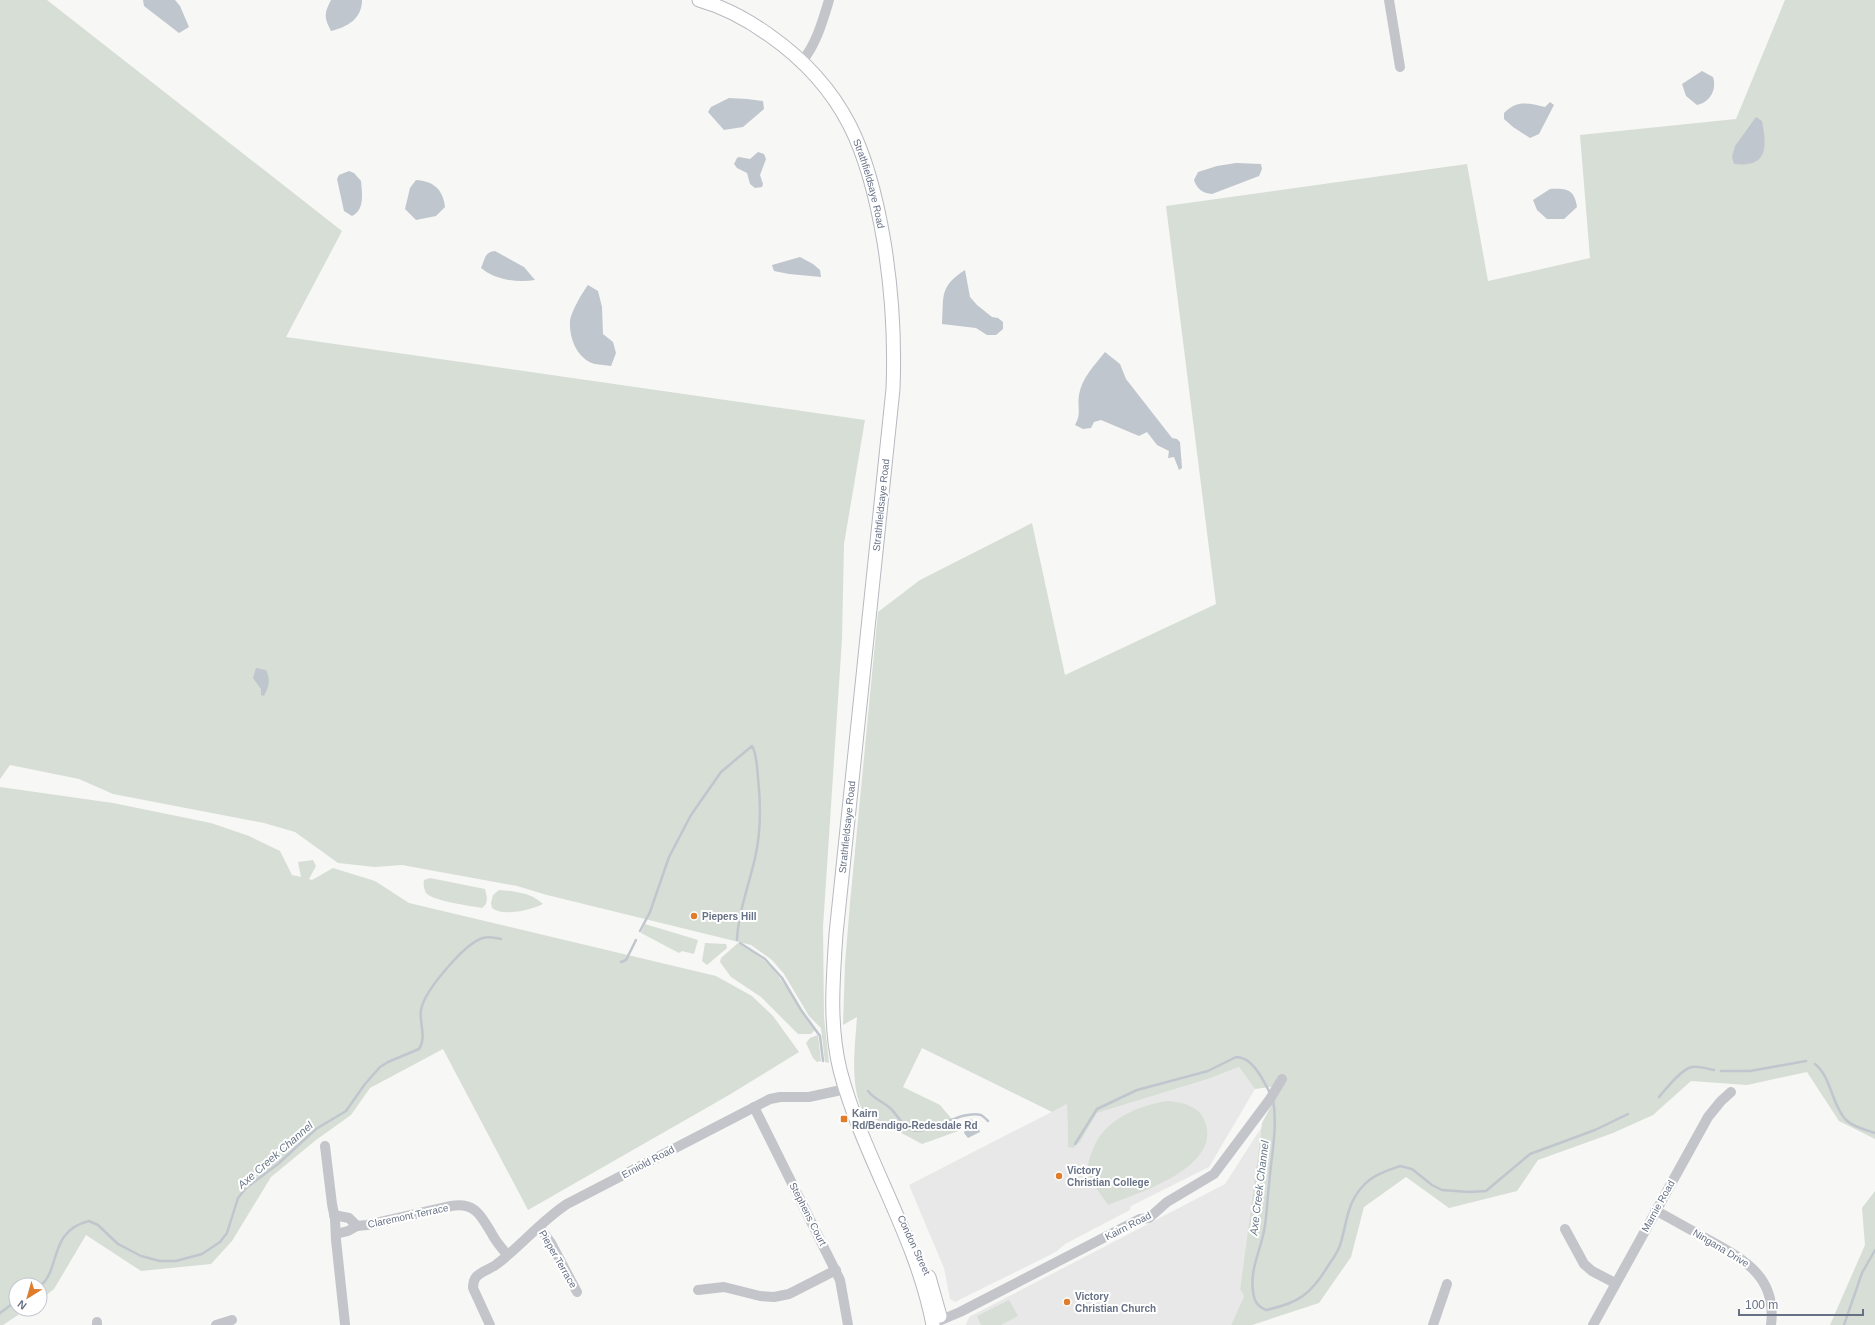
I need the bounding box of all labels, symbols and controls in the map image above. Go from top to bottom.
street label: Strathfieldsaye Road [851,137,887,229]
street label: Strathfieldsaye Road [871,458,891,552]
street label: Strathfieldsaye Road [837,780,857,874]
marker: Piepers Hill [689,911,699,921]
place label: Piepers Hill [702,911,757,922]
place label: Kairn Rd/Bendigo-Redesdale Rd [852,1108,978,1131]
marker: Kairn Rd/Bendigo-Redesdale Rd [839,1114,849,1124]
water label: Axe Creek Channel [234,1119,315,1191]
water label: Axe Creek Channel [1247,1139,1271,1237]
street label: Erniold Road [620,1144,676,1180]
place label: Victory Christian College [1067,1165,1150,1188]
marker: Victory Christian College [1054,1171,1064,1181]
street label: Marnie Road [1639,1178,1677,1234]
street label: Stephens Court [787,1181,829,1248]
street label: Claremont Terrace [367,1202,450,1230]
street label: Kairn Road [1103,1210,1153,1242]
street label: Condon Street [895,1213,933,1277]
street label: Ningana Drive [1691,1227,1751,1269]
street label: Pieper Terrace [537,1228,579,1290]
north arrow [8,1277,48,1317]
place label: Victory Christian Church [1075,1291,1156,1314]
scale bar [1739,1291,1863,1317]
marker: Victory Christian Church [1062,1297,1072,1307]
text: N [15,1298,29,1312]
text: 100 m [1745,1298,1778,1312]

